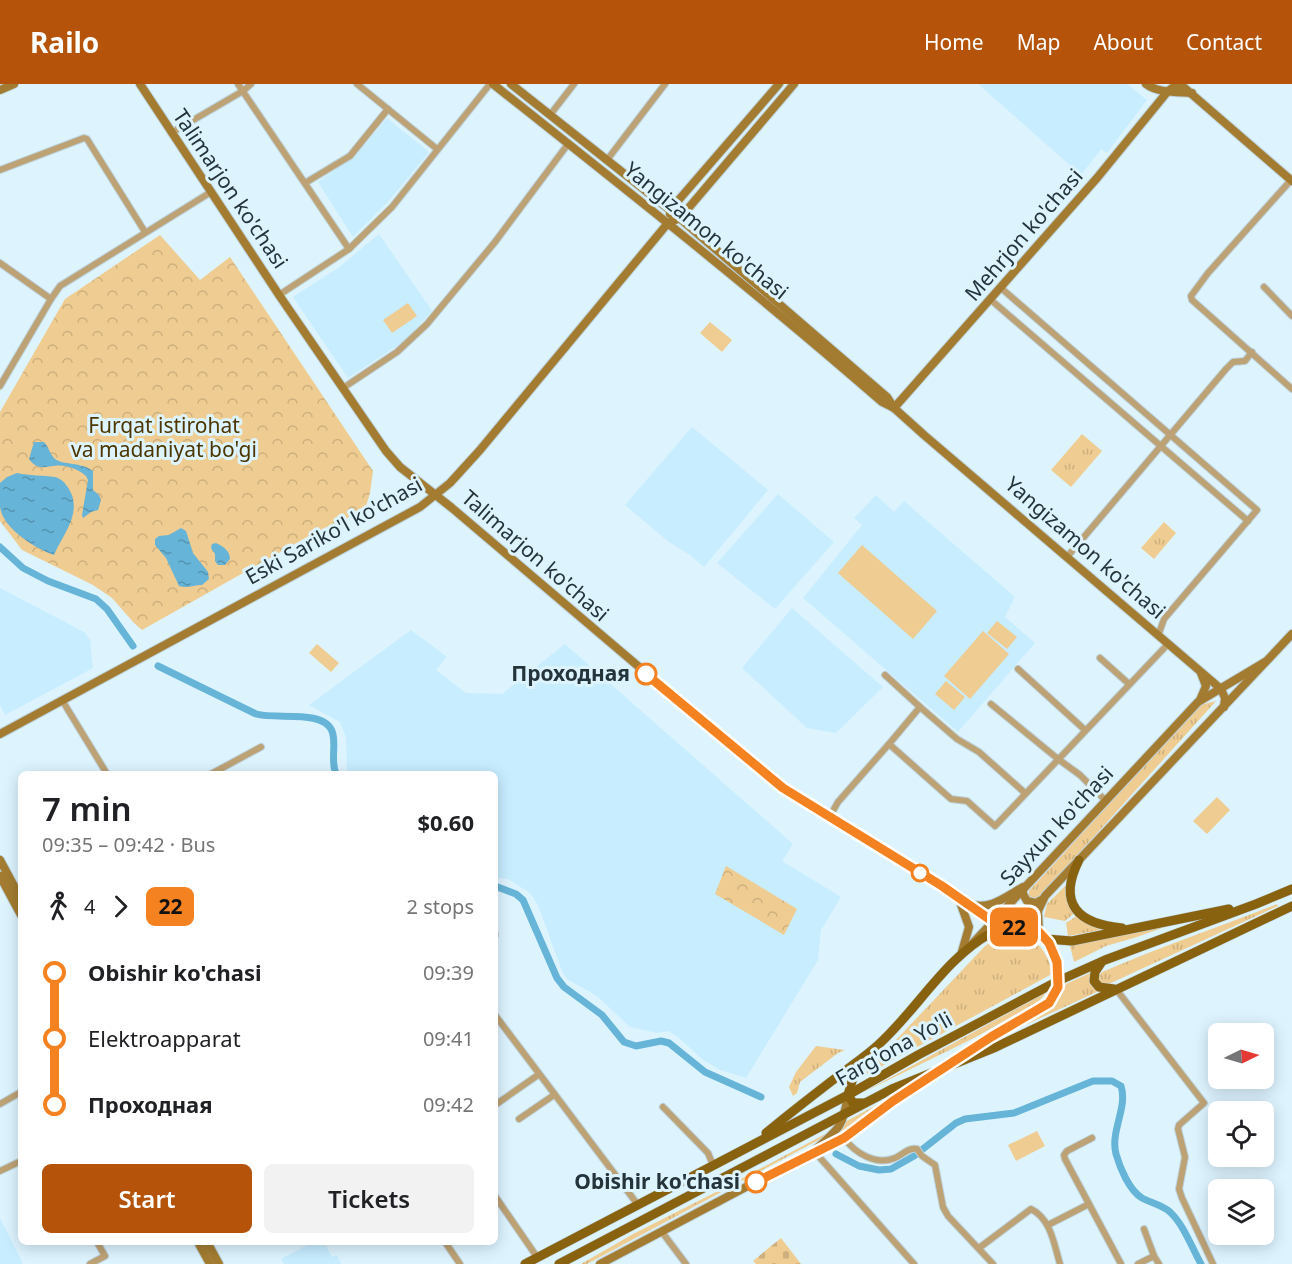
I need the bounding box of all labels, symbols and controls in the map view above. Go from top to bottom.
text: Railo [30,23,99,61]
text: Home [924,28,984,56]
text: Map [1017,28,1060,56]
text: About [1093,28,1153,56]
text: Contact [1186,28,1262,56]
street label: Talimarjon ko'chasi [167,103,295,274]
street label: Yangizamon ko'chasi [619,155,795,305]
street label: Mehrjon ko'chasi [958,162,1088,306]
park label: Furqat istirohat va madaniyat bo'gi [71,411,257,463]
street label: Eski Sariko'l ko'chasi [240,470,427,590]
street label: Yangizamon ko'chasi [1000,470,1172,625]
street label: Talimarjon ko'chasi [456,483,615,627]
place label: Проходная [511,659,630,687]
marker: Проходная [635,663,657,685]
street label: Sayxun ko'chasi [993,759,1119,891]
text: 7 min [42,786,132,831]
text: $0.60 [417,807,474,837]
text: 09:35 – 09:42 · Bus [42,831,215,858]
unlabelled marker [911,864,929,882]
icon: walk [42,890,75,923]
icon: forward [104,890,137,923]
text: 22 [158,892,182,920]
text: 4 [84,893,95,920]
text: 2 stops [407,893,474,920]
line badge: 22 [987,908,1041,946]
text: 22 [1002,913,1026,941]
text: Obishir ko'chasi [88,957,262,987]
text: 09:39 [423,959,474,986]
street label: Farg'ona Yo'li [830,1005,957,1092]
text: Elektroapparat [88,1023,241,1053]
north arrow [1208,1023,1274,1089]
map controls [1208,1023,1274,1245]
text: 09:41 [423,1025,474,1052]
text: Проходная [88,1089,213,1119]
text: 09:42 [423,1091,474,1118]
button: locate [1208,1101,1274,1167]
button: Start [42,1164,252,1233]
button: Tickets [264,1164,474,1233]
place label: Obishir ko'chasi [574,1167,740,1195]
marker: Obishir ko'chasi [745,1171,767,1193]
button: layers [1208,1179,1274,1245]

